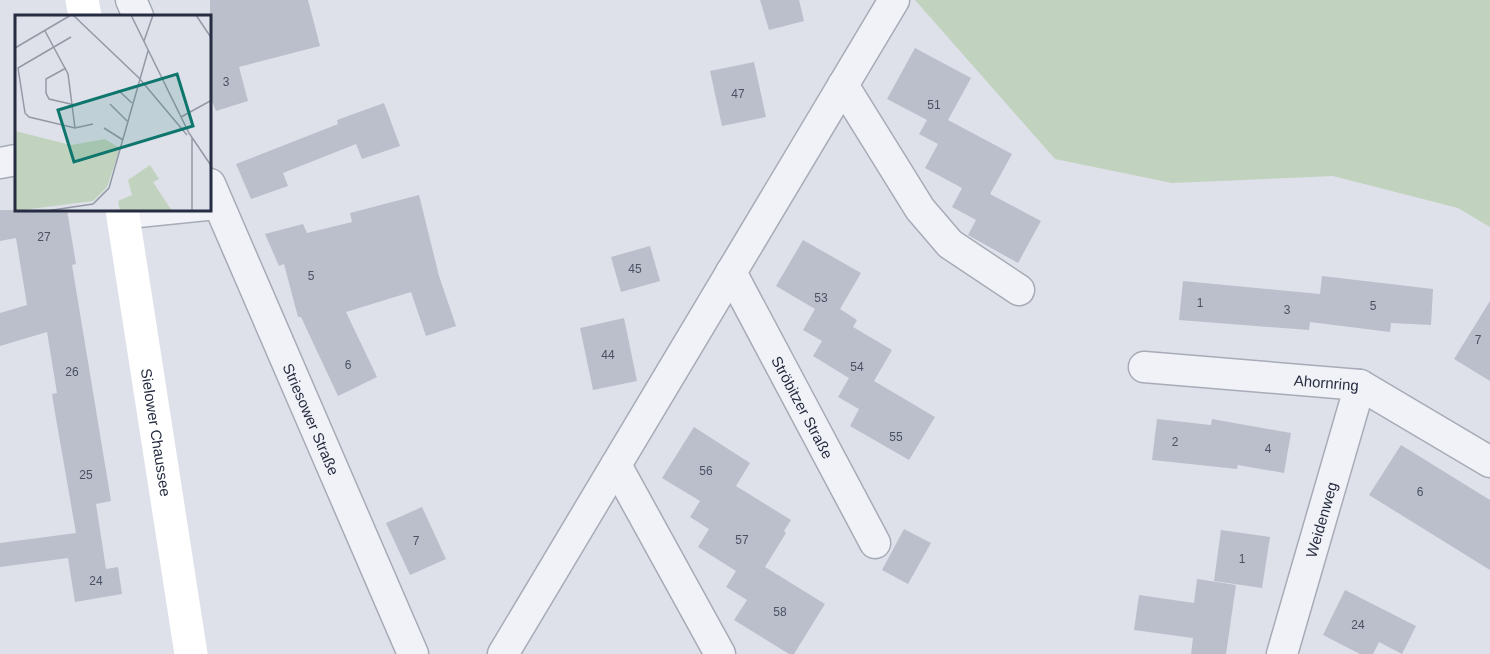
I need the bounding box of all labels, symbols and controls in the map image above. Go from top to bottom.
inset map [15,15,212,212]
house number: 3 [223,75,230,89]
house number: 47 [731,87,745,101]
house number: 51 [927,98,941,112]
house number: 27 [37,230,51,244]
house number: 45 [628,262,642,276]
house number: 5 [308,269,315,283]
house number: 53 [814,291,828,305]
house number: 1 [1197,296,1204,310]
house number: 5 [1370,299,1377,313]
house number: 3 [1284,303,1291,317]
house number: 7 [1475,333,1482,347]
house number: 44 [601,348,615,362]
street label: Ströbitzer Straße [769,353,837,461]
house number: 6 [345,358,352,372]
house number: 54 [850,360,864,374]
street label: Striesower Straße [280,361,343,478]
house number: 26 [65,365,79,379]
street label: Sielower Chaussee [138,367,175,498]
street label: Ahornring [1293,371,1360,393]
house number: 55 [889,430,903,444]
house number: 2 [1172,435,1179,449]
house number: 4 [1265,442,1272,456]
house number: 56 [699,464,713,478]
house number: 25 [79,468,93,482]
street label: Weidenweg [1302,480,1340,559]
house number: 6 [1417,485,1424,499]
house number: 57 [735,533,749,547]
house number: 7 [413,534,420,548]
house number: 1 [1239,552,1246,566]
house number: 24 [89,574,103,588]
house number: 58 [773,605,787,619]
house number: 24 [1351,618,1365,632]

